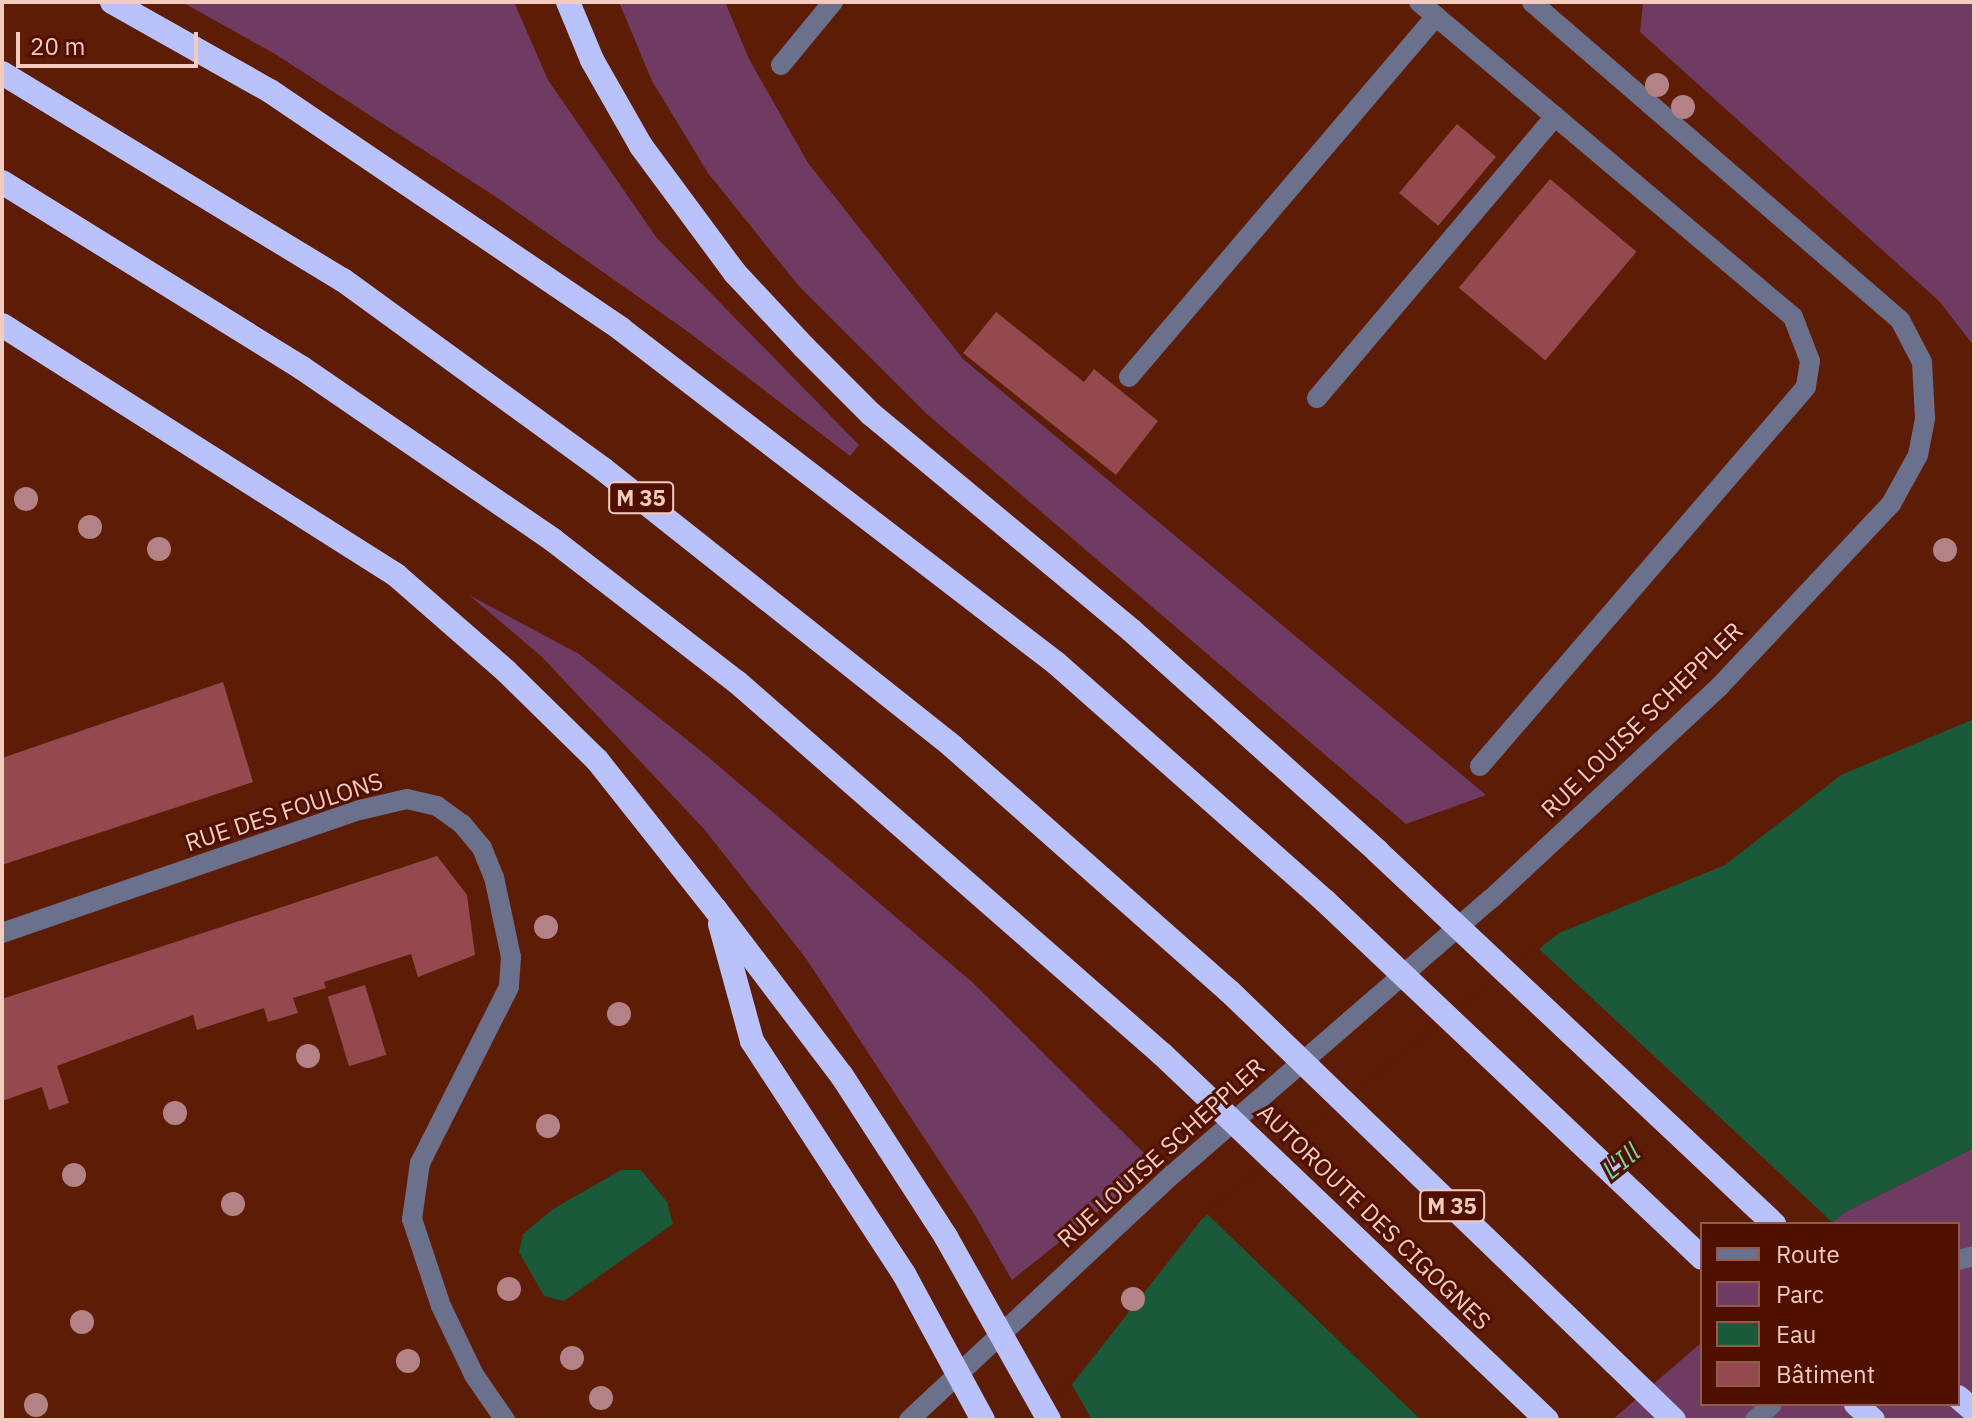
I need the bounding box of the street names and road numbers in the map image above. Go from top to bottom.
road number: M 35 [607,480,675,516]
street label: RUE LOUISE SCHEPPLER [1535,616,1749,824]
street label: RUE DES FOULONS [182,766,386,858]
street label: RUE LOUISE SCHEPPLER [1051,1052,1271,1254]
street label: AUTOROUTE DES CIGOGNES [1251,1098,1497,1336]
road number: M 35 [1418,1188,1486,1224]

